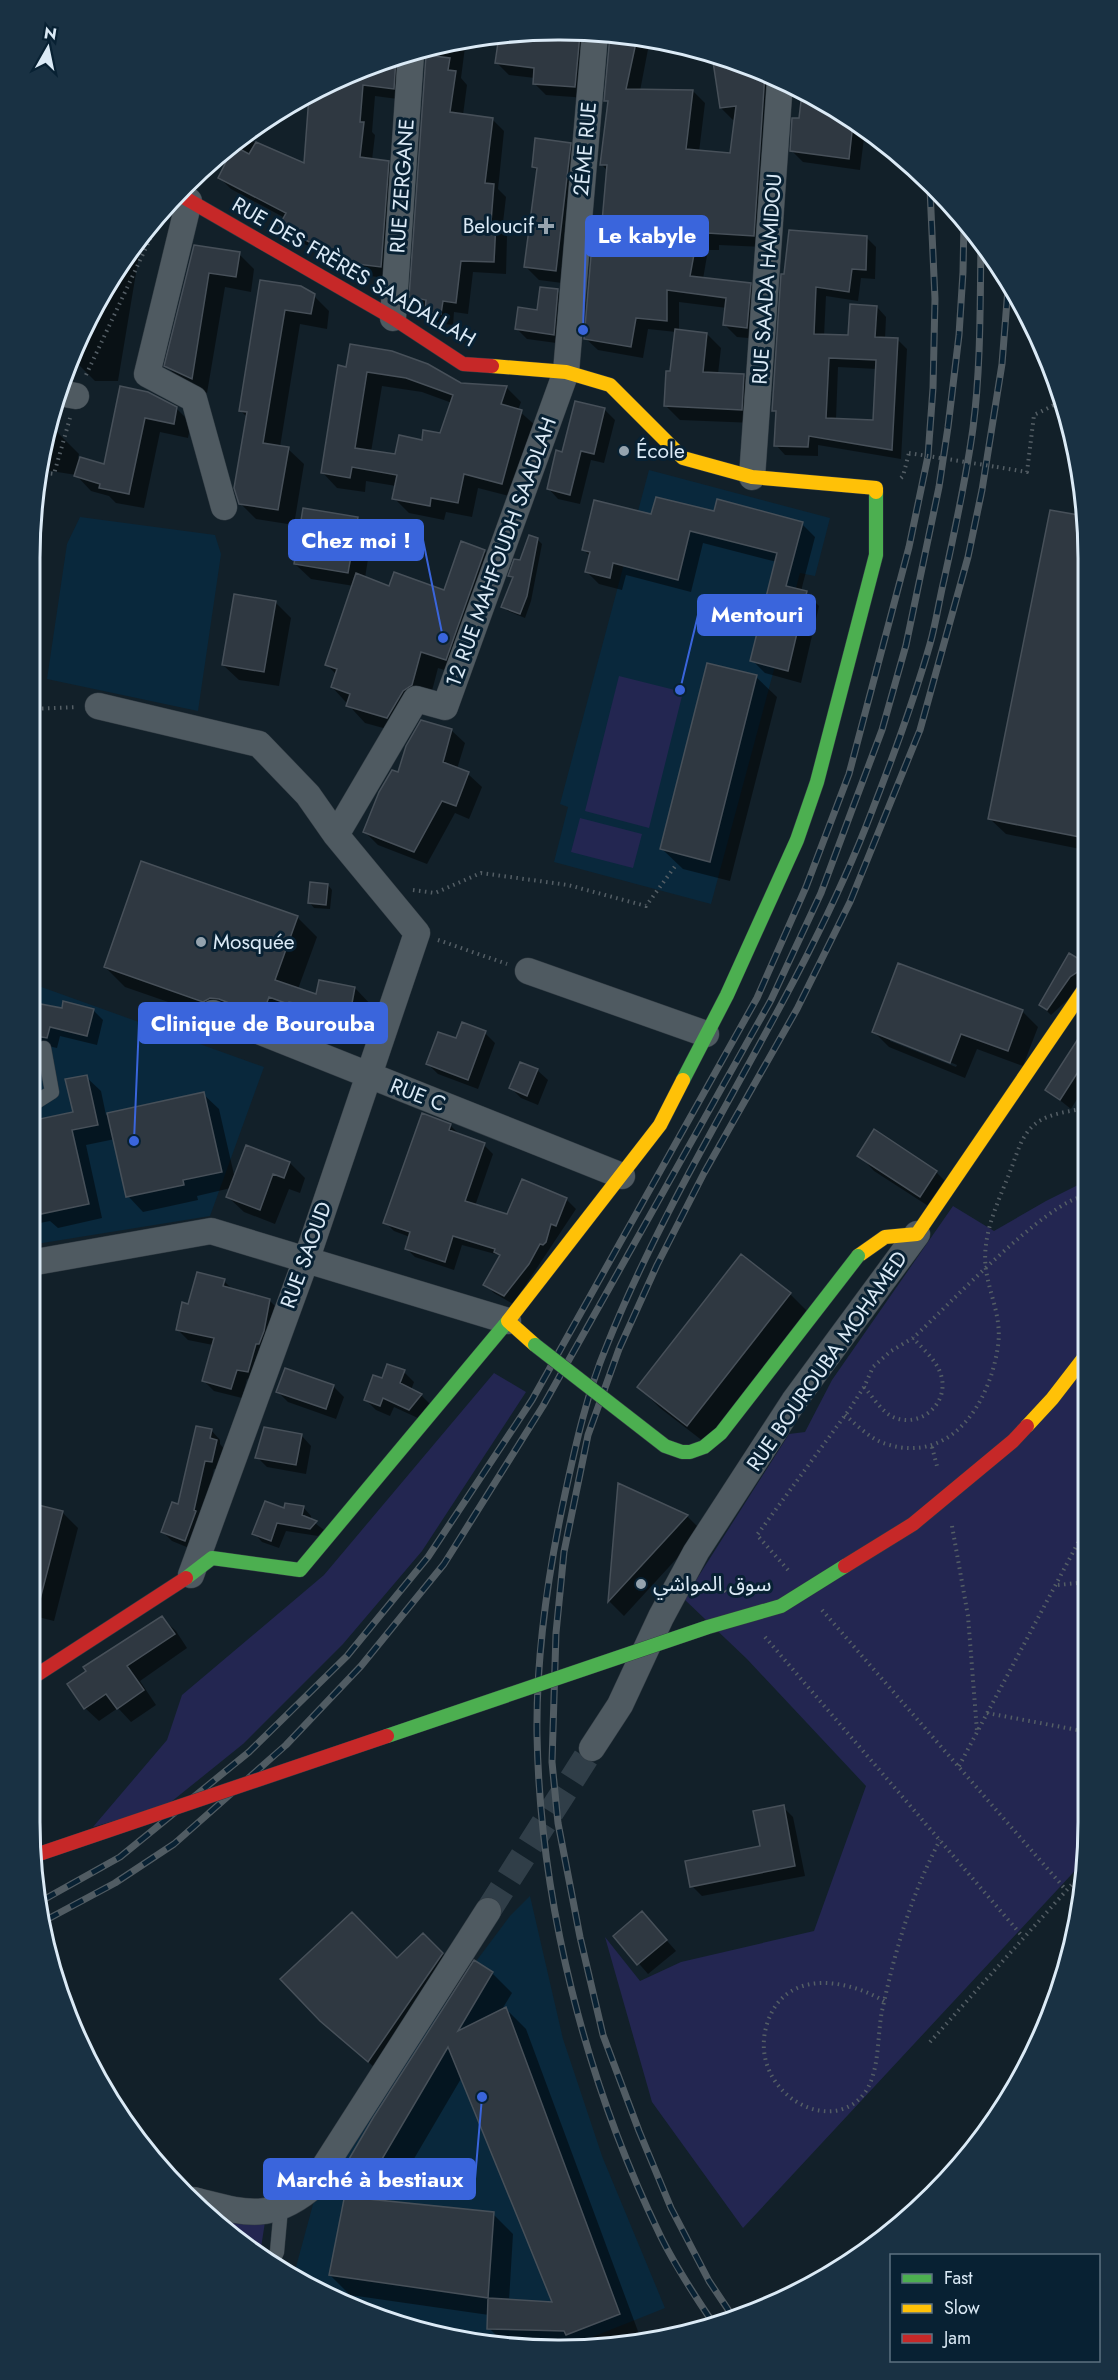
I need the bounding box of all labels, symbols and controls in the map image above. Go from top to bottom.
north arrow [18,18,78,78]
text: N [42,21,58,46]
street label: 2ÉME RUE [566,100,604,198]
street label: RUE ZERGANE [382,118,422,254]
street label: RUE SAADA HAMIDOU [745,172,789,386]
street label: RUE DES FRÈRES SAADALLAH [227,190,481,354]
place label: Beloucif [463,211,535,241]
callout: Le kabyle [586,216,708,256]
marker: Beloucif [539,219,553,233]
text: Le kabyle [598,219,696,251]
street label: 12 RUE MAHFOUDH SAADLAH [438,413,564,691]
place label: École [636,436,685,466]
marker: École [617,444,631,458]
callout: Chez moi ! [289,520,423,560]
text: Chez moi ! [301,524,411,556]
callout: Mentouri [698,595,815,635]
text: Mentouri [711,598,803,630]
place label: Mosquée [213,927,295,957]
marker: Mosquée [194,935,208,949]
callout: Clinique de Bourouba [139,1003,387,1043]
text: Clinique de Bourouba [151,1007,375,1039]
street label: RUE C [386,1071,450,1119]
street label: RUE SAOUD [273,1197,339,1313]
street label: RUE BOUROUBA MOHAMED [739,1245,915,1477]
place label: سوق المواشي [653,1569,771,1600]
marker: سوق المواشي [634,1577,648,1591]
callout: Marché à bestiaux [264,2159,475,2199]
text: Marché à bestiaux [277,2163,464,2195]
legend [890,2254,1100,2362]
text: Fast [944,2265,973,2291]
text: Slow [944,2295,981,2321]
text: Jam [942,2325,971,2351]

